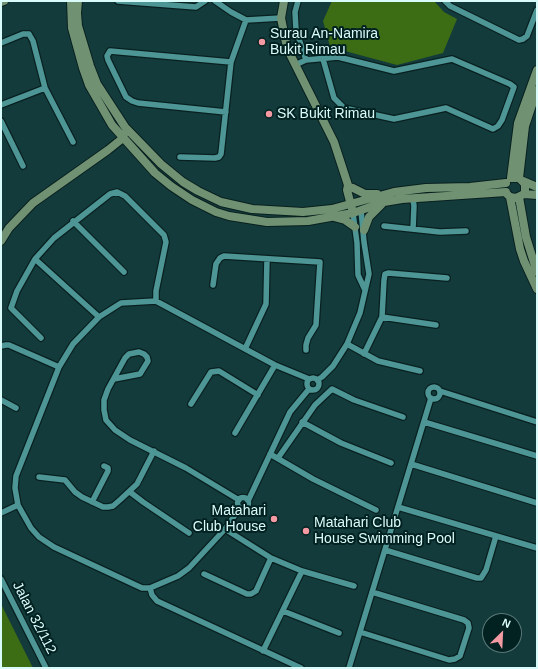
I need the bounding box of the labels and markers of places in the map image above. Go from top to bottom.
place label: Surau An-Namira Bukit Rimau [270,26,378,58]
marker: Surau An-Namira Bukit Rimau [257,37,267,47]
place label: SK Bukit Rimau [277,106,375,122]
marker: SK Bukit Rimau [264,109,274,119]
place label: Matahari Club House [193,503,266,536]
marker: Matahari Club House [269,514,279,524]
place label: Matahari Club House Swimming Pool [314,515,455,548]
marker: Matahari Club House Swimming Pool [301,526,311,536]

